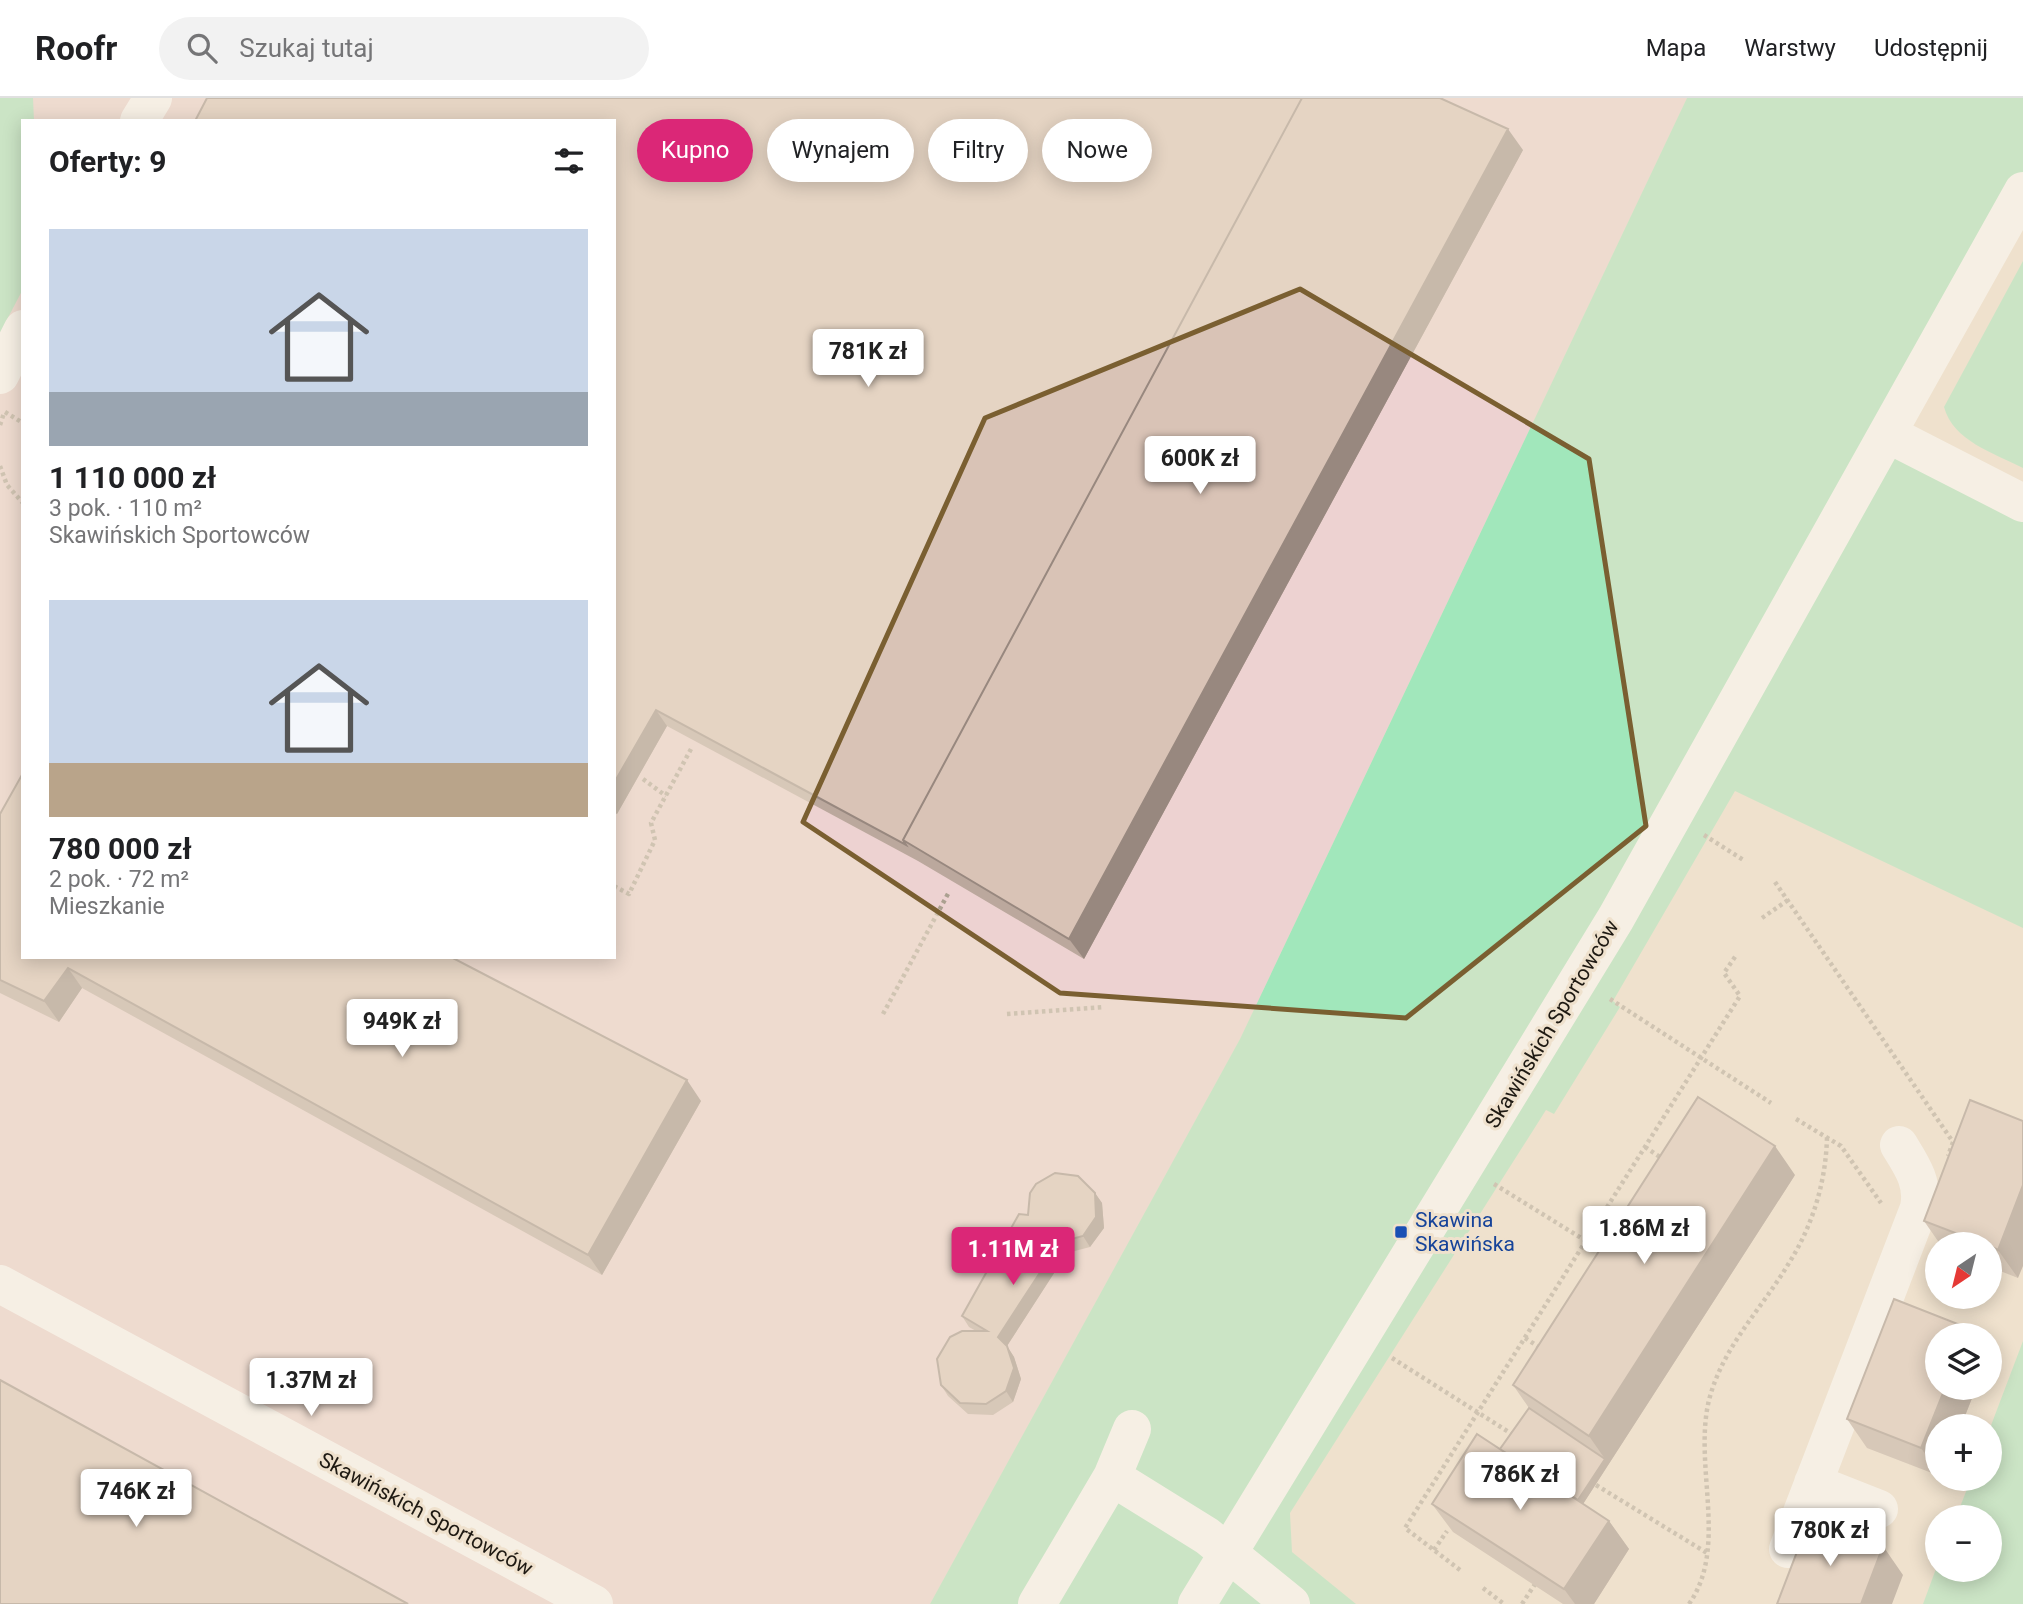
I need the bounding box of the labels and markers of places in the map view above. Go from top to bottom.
pin: 781K zł [803,330,933,389]
pin: 600K zł [1135,436,1265,496]
pin: 949K zł [337,1000,467,1059]
pin: 1.86M zł [1572,1206,1716,1266]
place label: Skawina Skawińska [1415,1208,1515,1256]
marker: Skawina Skawińska [1393,1224,1409,1240]
pin: 1.11M zł [941,1228,1085,1287]
pin: 1.37M zł [239,1358,383,1418]
pin: 786K zł [1455,1452,1585,1512]
pin: 746K zł [71,1470,201,1529]
pin: 780K zł [1765,1508,1895,1568]

